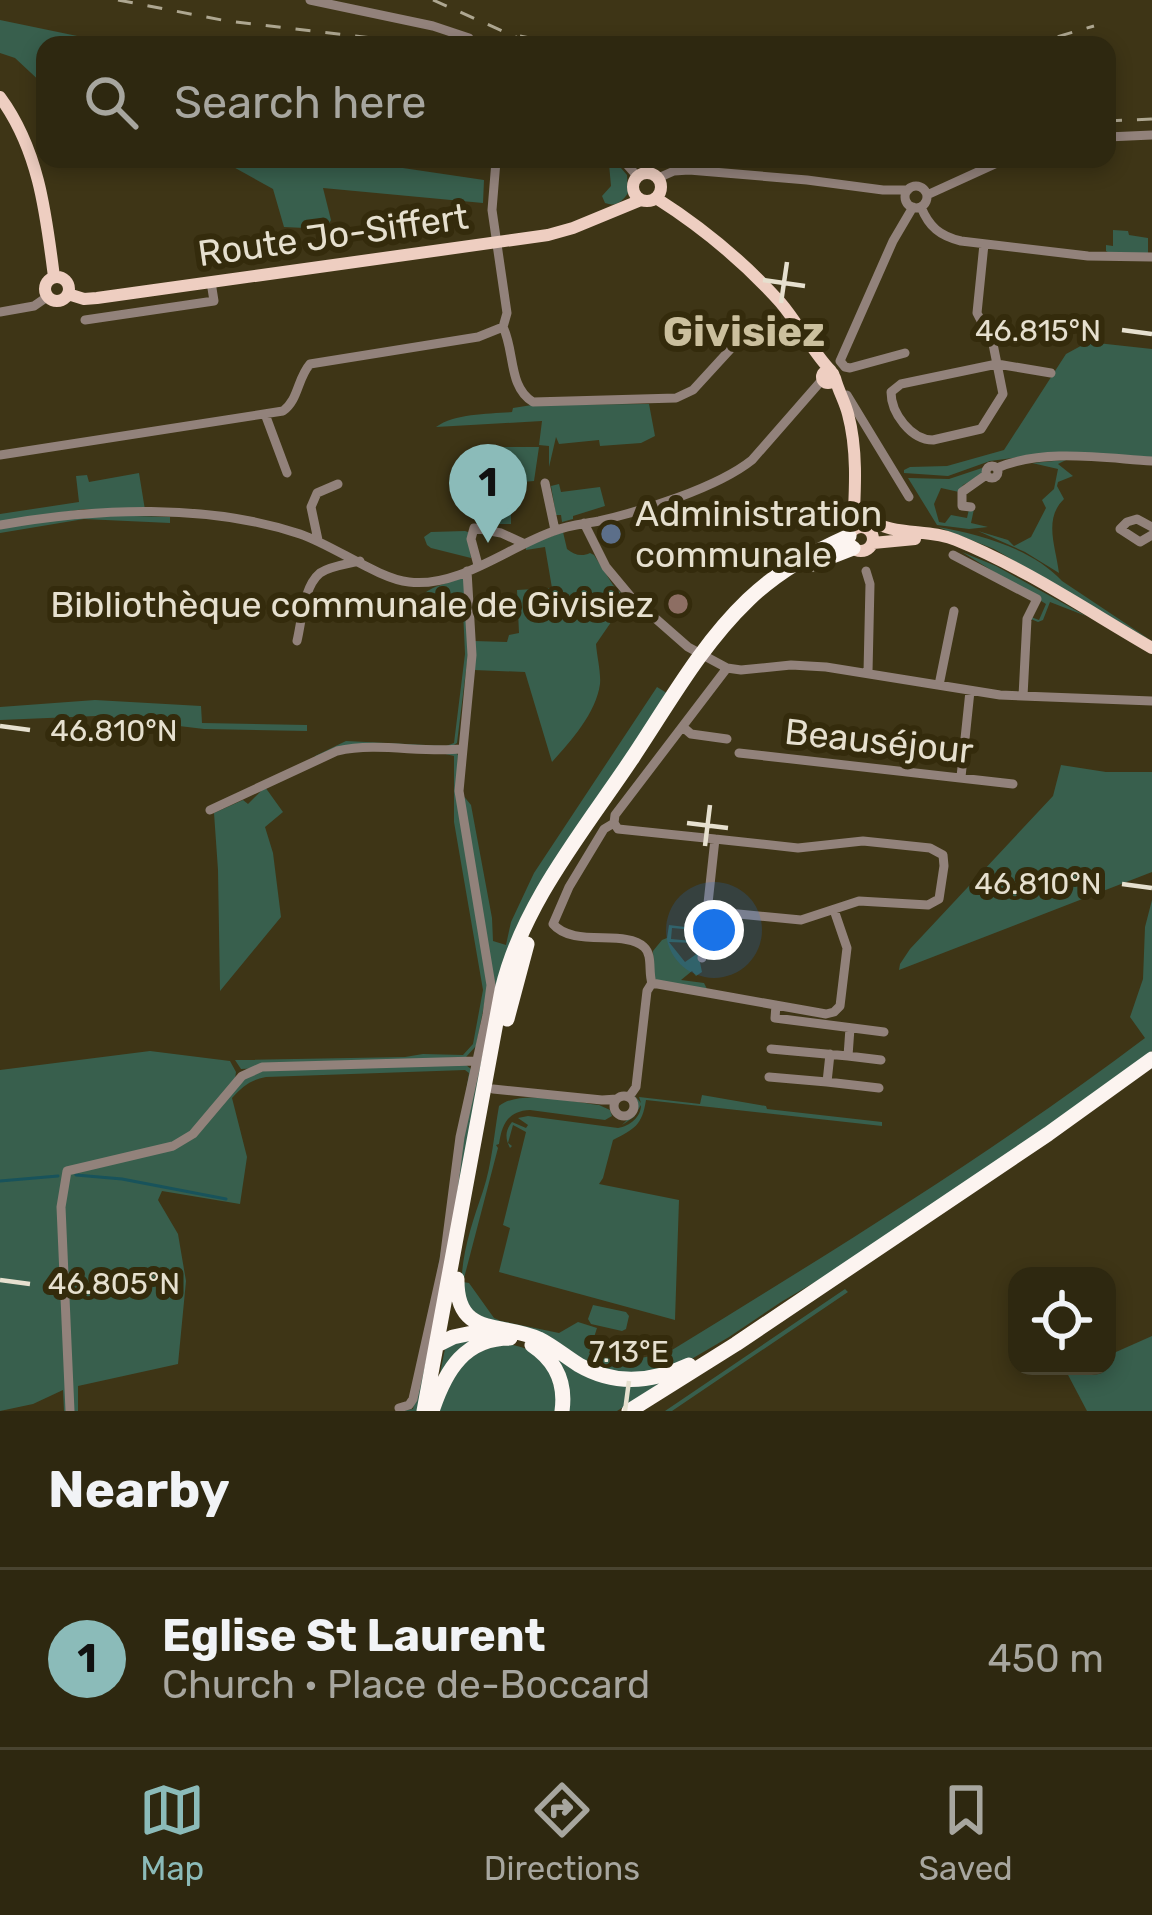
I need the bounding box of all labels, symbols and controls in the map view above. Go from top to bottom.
search box [36,36,1116,168]
icon: search [78,69,144,135]
text: Search here [174,76,426,129]
street label: Route Jo-Siffert [195,195,471,275]
district label: Givisiez [663,307,825,357]
text: 46.815°N [975,313,1101,349]
pin: 1 [449,444,527,543]
place label: Administration communale [635,492,882,576]
marker: Administration communale [598,521,624,547]
place label: Bibliothèque communale de Givisiez [50,583,654,626]
marker: Bibliothèque communale de Givisiez [665,591,691,617]
street label: Beauséjour [783,710,976,772]
text: 46.810°N [50,713,178,749]
text: 46.810°N [974,866,1102,902]
your location [684,900,744,960]
text: 46.805°N [48,1266,180,1302]
map controls [1008,1267,1116,1375]
button: locate [1008,1267,1116,1375]
text: 7.13°E [589,1334,669,1370]
text: Nearby [48,1459,230,1520]
text: Eglise St Laurent [162,1609,545,1662]
text: 1 [77,1636,97,1682]
text: 450 m [988,1636,1104,1682]
text: Church · Place de-Boccard [162,1662,650,1708]
tab: Map [139,1777,205,1888]
tab: Directions [484,1777,640,1888]
tab: Saved [919,1777,1013,1888]

